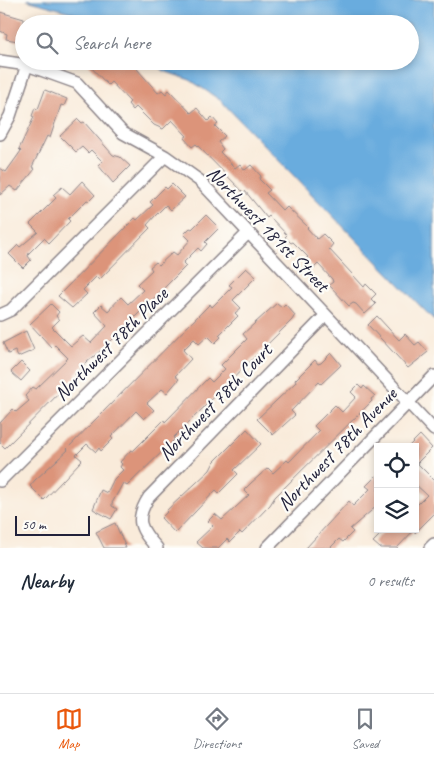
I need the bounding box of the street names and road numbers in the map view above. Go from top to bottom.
street label: Northwest 181st Street [202,161,336,299]
street label: Northwest 78th Place [49,281,174,406]
street label: Northwest 78th Court [153,336,279,466]
street label: Northwest 78th Avenue [272,381,403,516]

